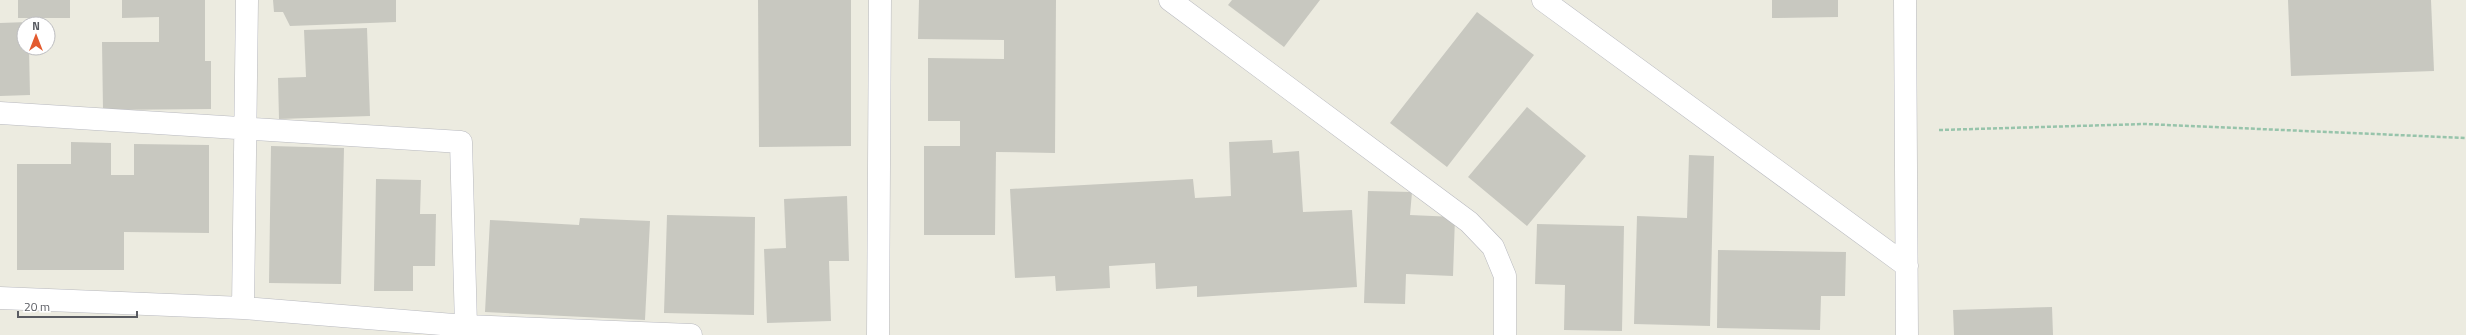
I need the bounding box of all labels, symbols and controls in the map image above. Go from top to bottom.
north arrow [16,16,56,56]
text: N [32,18,40,34]
scale bar [18,293,137,319]
text: 20 m [24,297,50,316]

